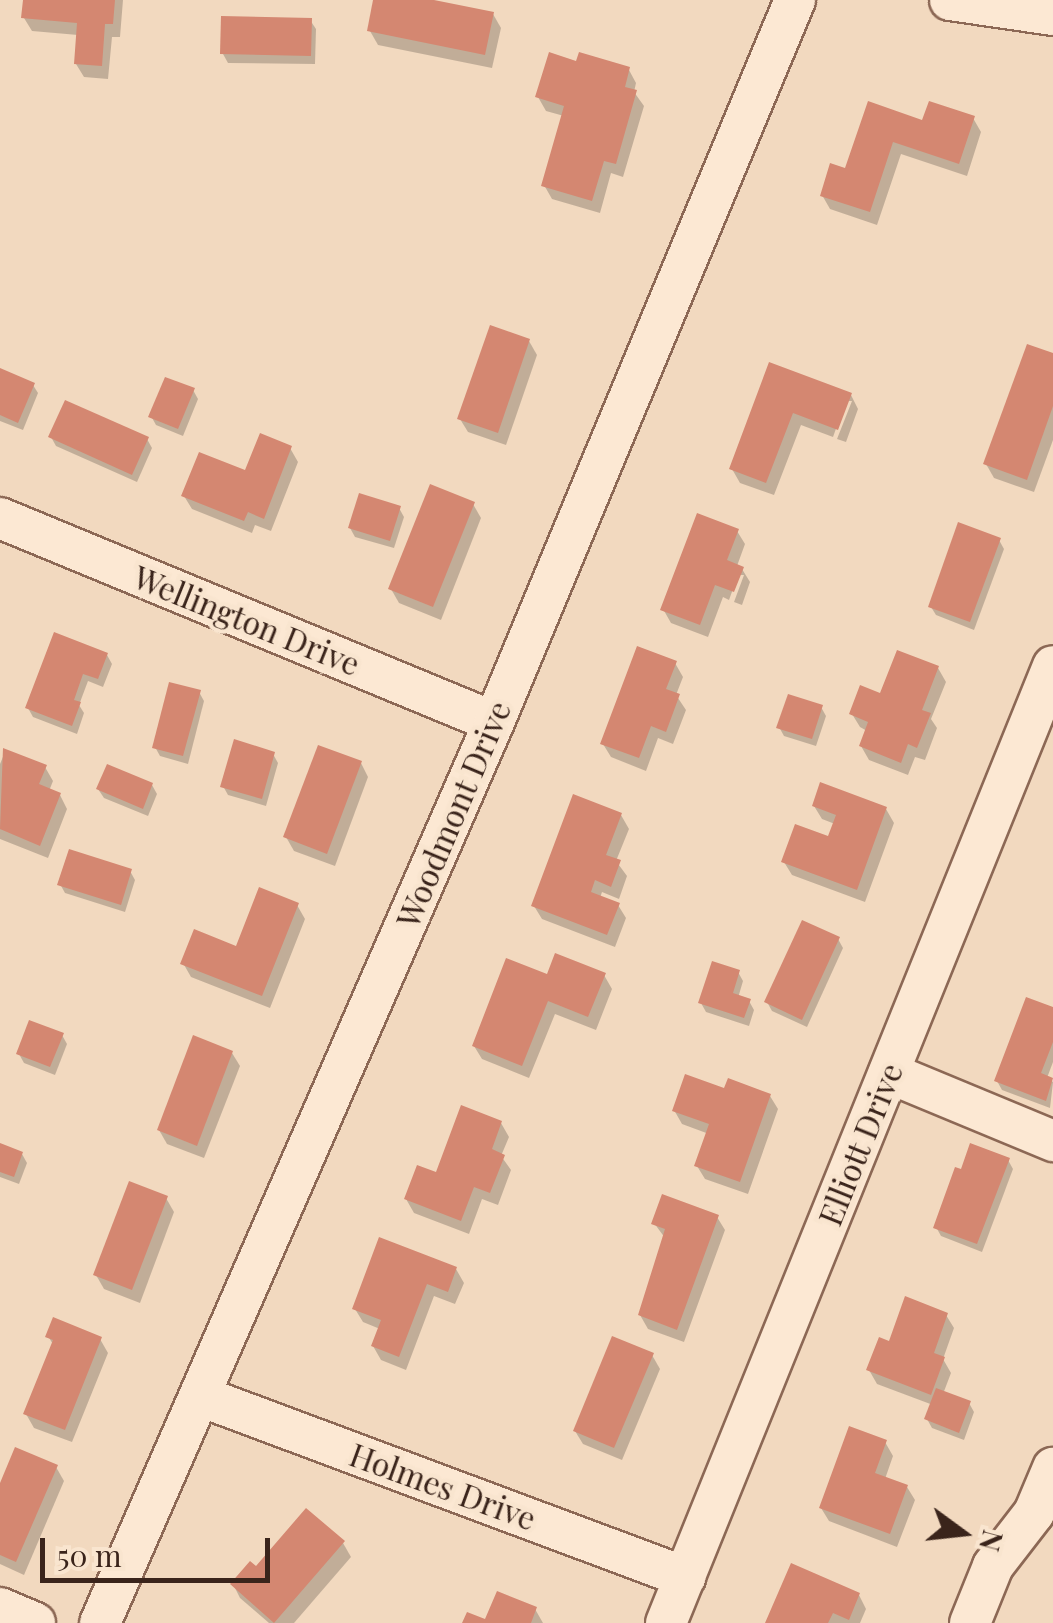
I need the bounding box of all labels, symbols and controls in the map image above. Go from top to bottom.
street label: Wellington Drive [128,557,366,683]
street label: Woodmont Drive [388,695,518,933]
street label: Elliott Drive [810,1057,910,1231]
street label: Holmes Drive [345,1435,541,1537]
north arrow [913,1483,1013,1583]
scale bar [45,1518,275,1580]
text: N [972,1526,1013,1555]
text: 50 m [57,1535,122,1575]

